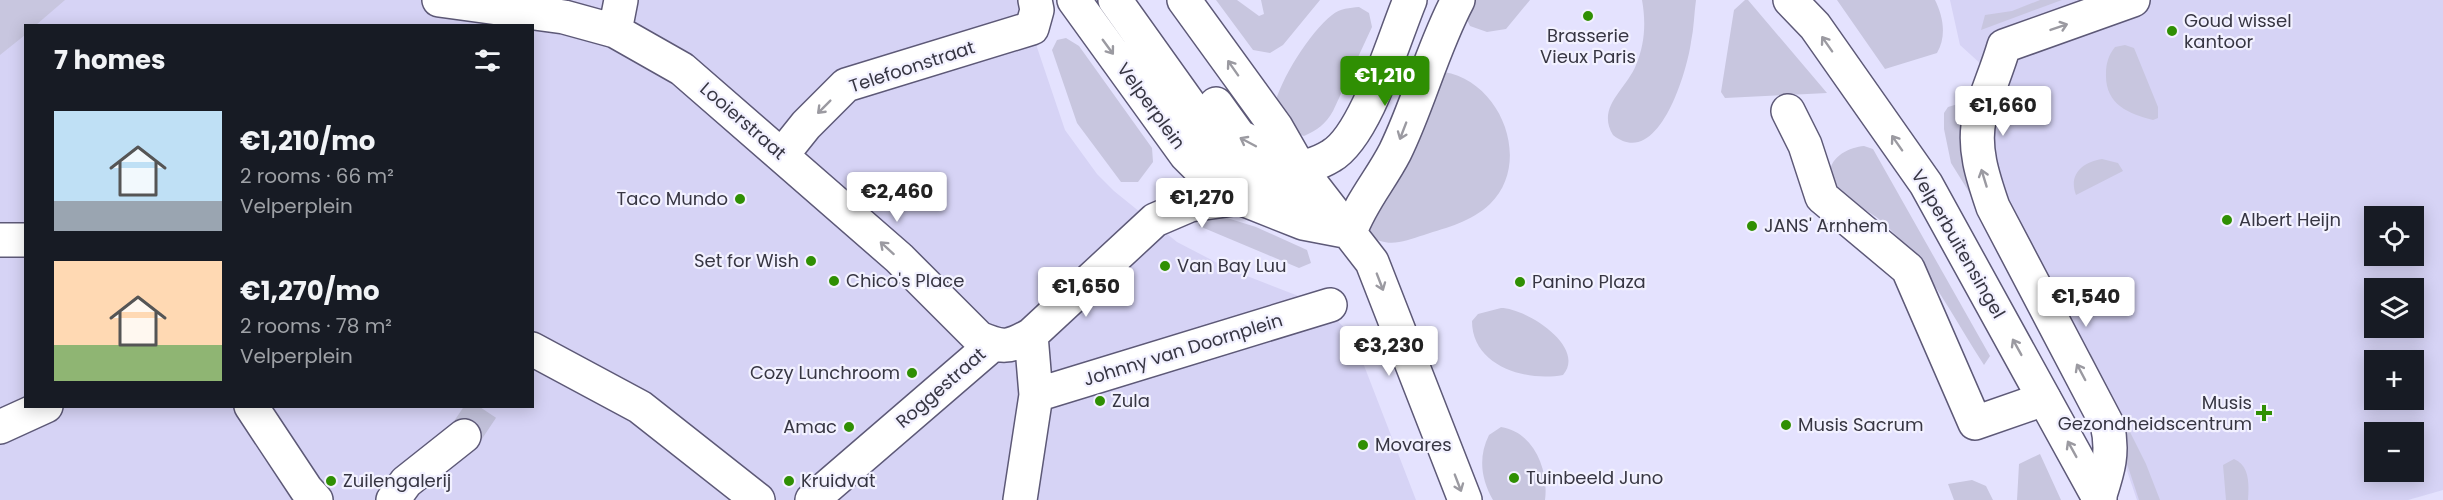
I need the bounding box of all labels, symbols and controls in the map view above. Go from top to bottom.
place label: Goud wissel kantoor [2184,8,2292,54]
marker: Brasserie Vieux Paris [1581,9,1595,23]
one-way arrow [2049,21,2068,32]
place label: Brasserie Vieux Paris [1540,23,1636,69]
marker: Goud wissel kantoor [2165,24,2179,38]
street label: Telefoonstraat [846,34,978,99]
one-way arrow [1821,36,1833,53]
one-way arrow [1102,39,1115,55]
text: 7 homes [54,42,166,78]
icon: filters [471,44,504,77]
pin: €1,210 [1336,56,1434,107]
street label: Velperplein [1111,57,1191,154]
one-way arrow [1227,61,1239,77]
text: €1,210 [1354,61,1416,89]
street label: Looierstraat [695,76,792,165]
pin: €1,660 [1954,86,2052,137]
text: €1,660 [1969,91,2037,119]
one-way arrow [816,100,831,115]
one-way arrow [1397,121,1408,140]
text: €1,210/mo [240,123,375,159]
icon: home [102,135,174,207]
one-way arrow [1240,136,1257,148]
one-way arrow [1891,136,1903,152]
text: 2 rooms · 66 m² [240,162,394,190]
street label: Velperbuitensingel [1906,165,2011,323]
one-way arrow [1977,169,1988,188]
pin: €2,460 [848,172,946,223]
text: €2,460 [861,177,933,205]
pin: €1,270 [1153,178,1251,229]
text: €1,270 [1170,183,1234,211]
place label: Taco Mundo [617,186,728,211]
text: Velperplein [240,192,353,220]
marker: Taco Mundo [733,192,747,206]
map controls [2364,206,2424,482]
button: locate [2364,206,2424,266]
place label: Albert Heijn [2239,207,2341,232]
place label: JANS' Arnhem [1764,213,1888,238]
marker: Albert Heijn [2220,213,2234,227]
marker: JANS' Arnhem [1745,219,1759,233]
one-way arrow [880,241,895,255]
place label: Set for Wish [694,248,799,273]
place label: Van Bay Luu [1177,253,1287,278]
marker: Set for Wish [804,254,818,268]
marker: Van Bay Luu [1158,259,1172,273]
pin: €1,650 [1037,267,1135,318]
place label: Chico's Place [846,268,964,293]
place label: Panino Plaza [1532,269,1646,294]
text: €1,650 [1052,272,1120,300]
one-way arrow [1375,272,1386,291]
text: €1,270/mo [240,273,380,309]
marker: Chico's Place [827,274,841,288]
marker: Panino Plaza [1513,275,1527,289]
pin: €1,540 [2037,277,2135,328]
button: layers [2364,278,2424,338]
text: €1,540 [2052,282,2120,310]
icon: home [102,285,174,357]
street label: Johnny van Doornplein [1080,307,1285,392]
text: 2 rooms · 78 m² [240,312,392,340]
pin: €3,230 [1340,326,1438,377]
text: €3,230 [1354,331,1424,359]
one-way arrow [2011,339,2023,356]
text: Velperplein [240,342,353,370]
street label: Roggestraat [890,342,991,434]
button: + [2364,350,2424,410]
place label: Cozy Lunchroom [750,360,900,385]
one-way arrow [2075,364,2087,381]
marker: Cozy Lunchroom [905,366,919,380]
place label: Zula [1112,388,1150,413]
place label: Musis Gezondheidscentrum [2058,390,2252,436]
marker: Zula [1093,394,1107,408]
marker: Musis Gezondheidscentrum [2257,406,2271,420]
place label: Musis Sacrum [1798,412,1923,437]
place label: Amac [783,414,837,439]
marker: Musis Sacrum [1779,418,1793,432]
marker: Amac [842,420,856,434]
button: − [2364,422,2424,482]
place label: Movares [1375,432,1452,457]
marker: Movares [1356,438,1370,452]
one-way arrow [2066,441,2077,459]
place label: Tuinbeeld Juno [1526,465,1663,490]
place label: Zuilengalerij [343,468,451,493]
place label: Kruidvat [801,468,875,493]
marker: Tuinbeeld Juno [1507,471,1521,485]
one-way arrow [1453,473,1464,492]
marker: Zuilengalerij [324,474,338,488]
marker: Kruidvat [782,474,796,488]

